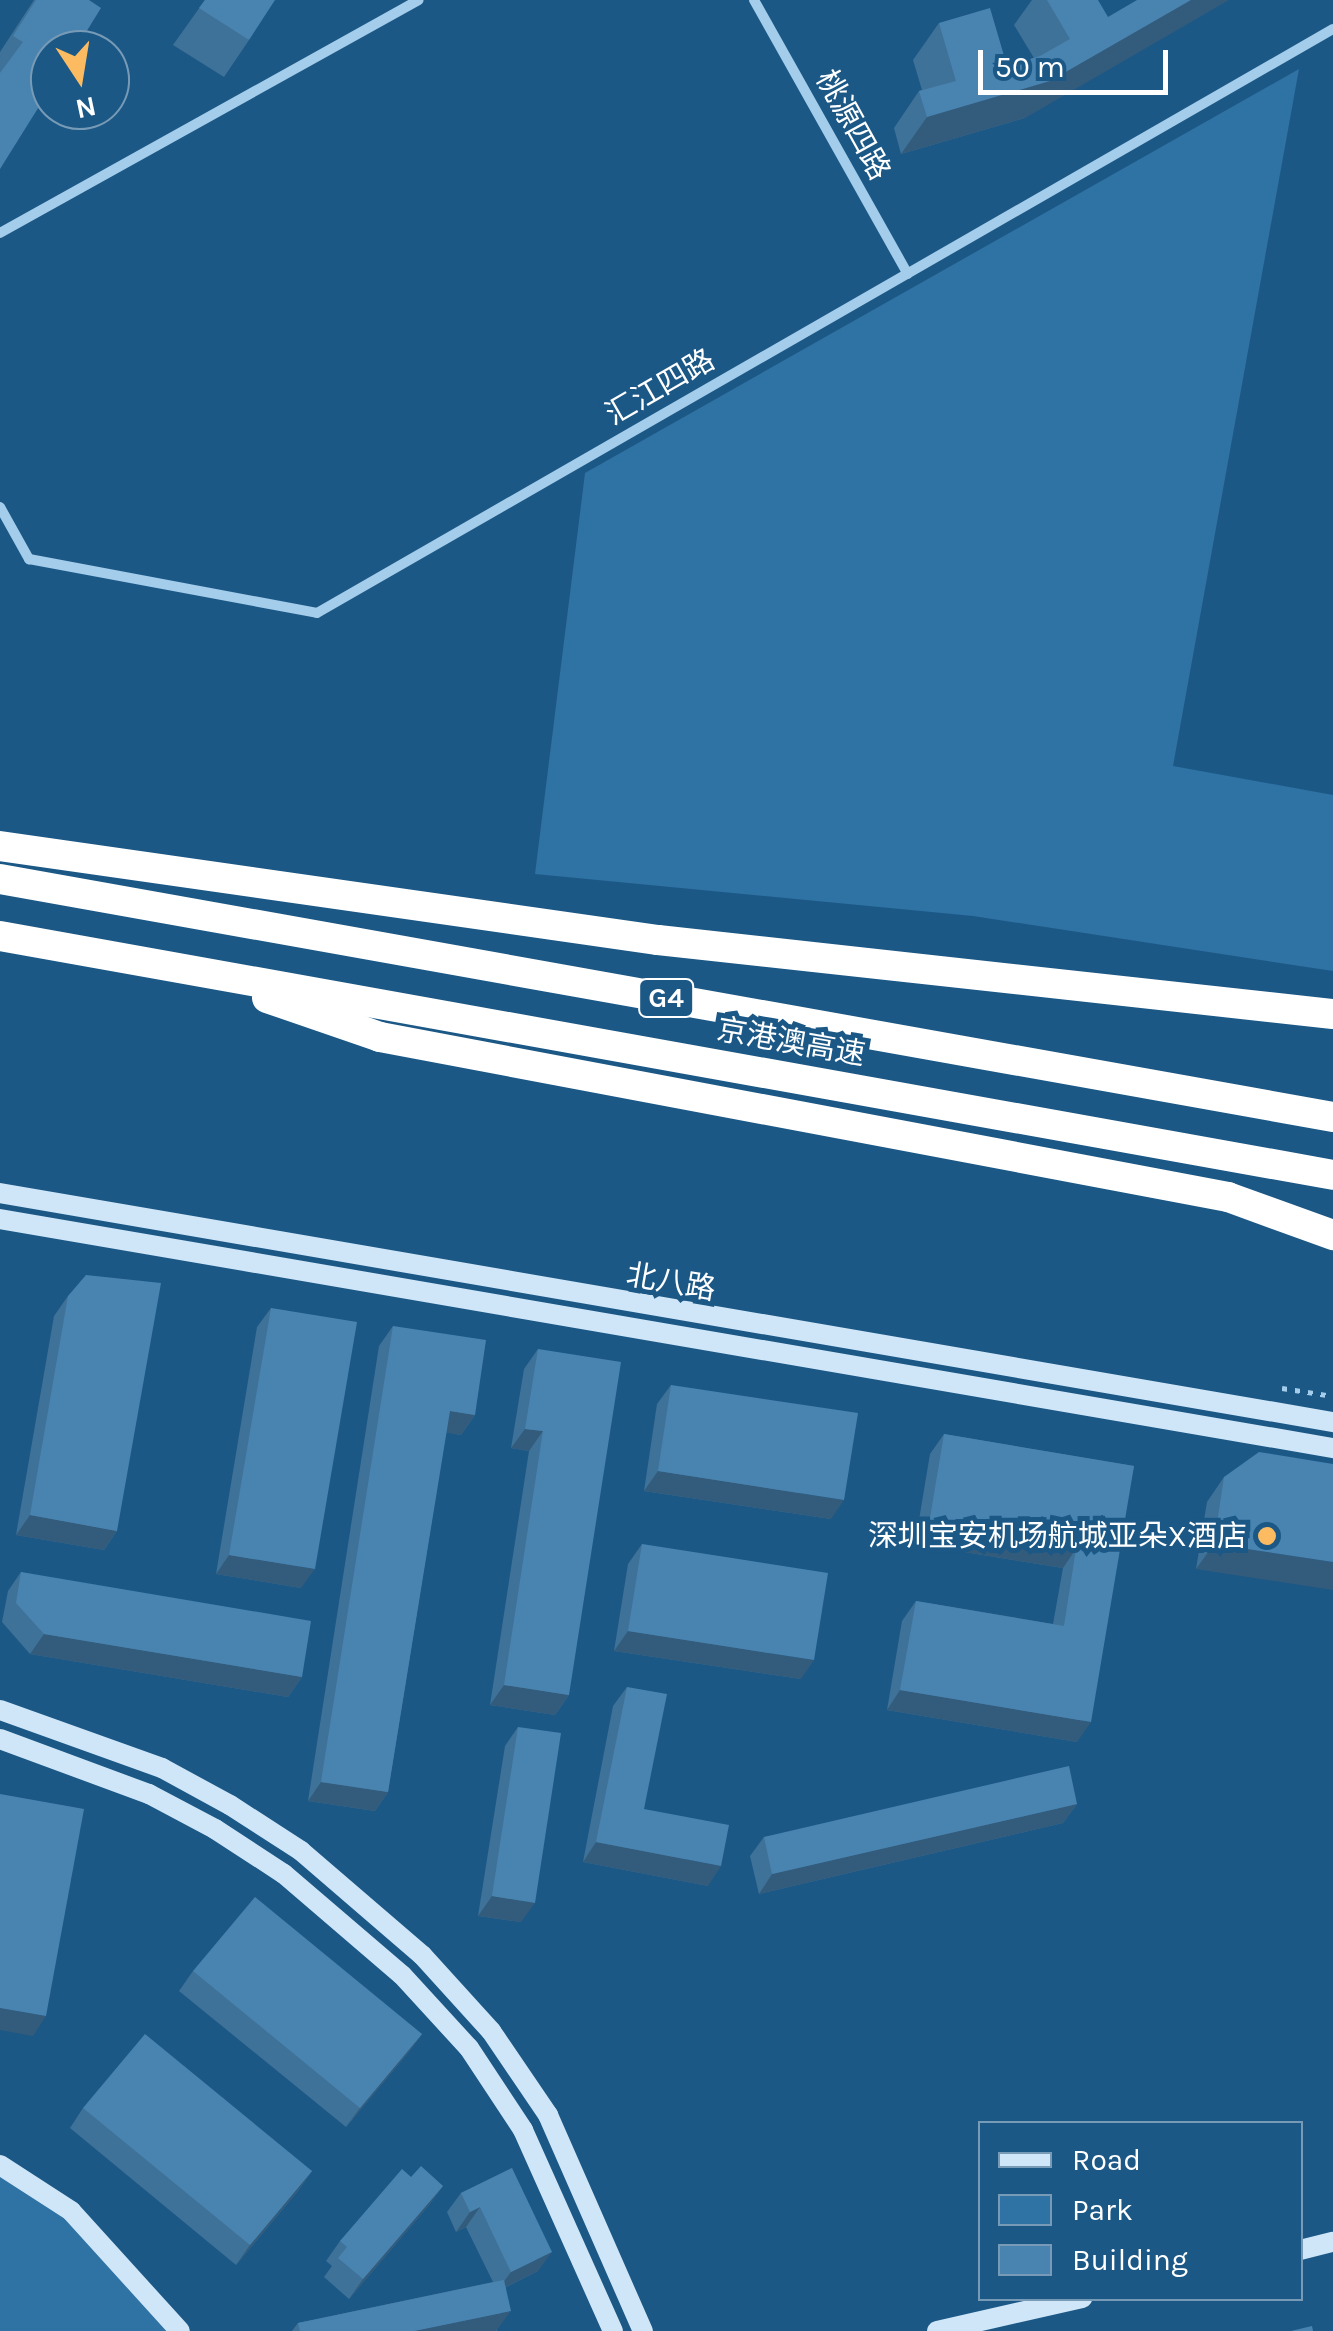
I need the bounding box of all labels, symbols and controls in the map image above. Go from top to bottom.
north arrow [30,30,130,130]
scale bar [983,30,1173,92]
text: 50 m [995,49,1065,85]
street label: 桃源四路 [808,64,898,186]
text: N [73,90,99,126]
street label: 汇江四路 [599,341,721,433]
road number: G4 [636,975,696,1021]
street label: 京港澳高速 [714,1011,868,1073]
street label: 北八路 [624,1256,718,1308]
place label: 深圳宝安机场航城亚朵X酒店 [868,1518,1247,1554]
marker: 深圳宝安机场航城亚朵X酒店 [1256,1525,1278,1547]
legend [978,2121,1303,2301]
text: Road [1072,2142,1141,2178]
text: Park [1072,2192,1133,2228]
text: Building [1072,2242,1188,2278]

